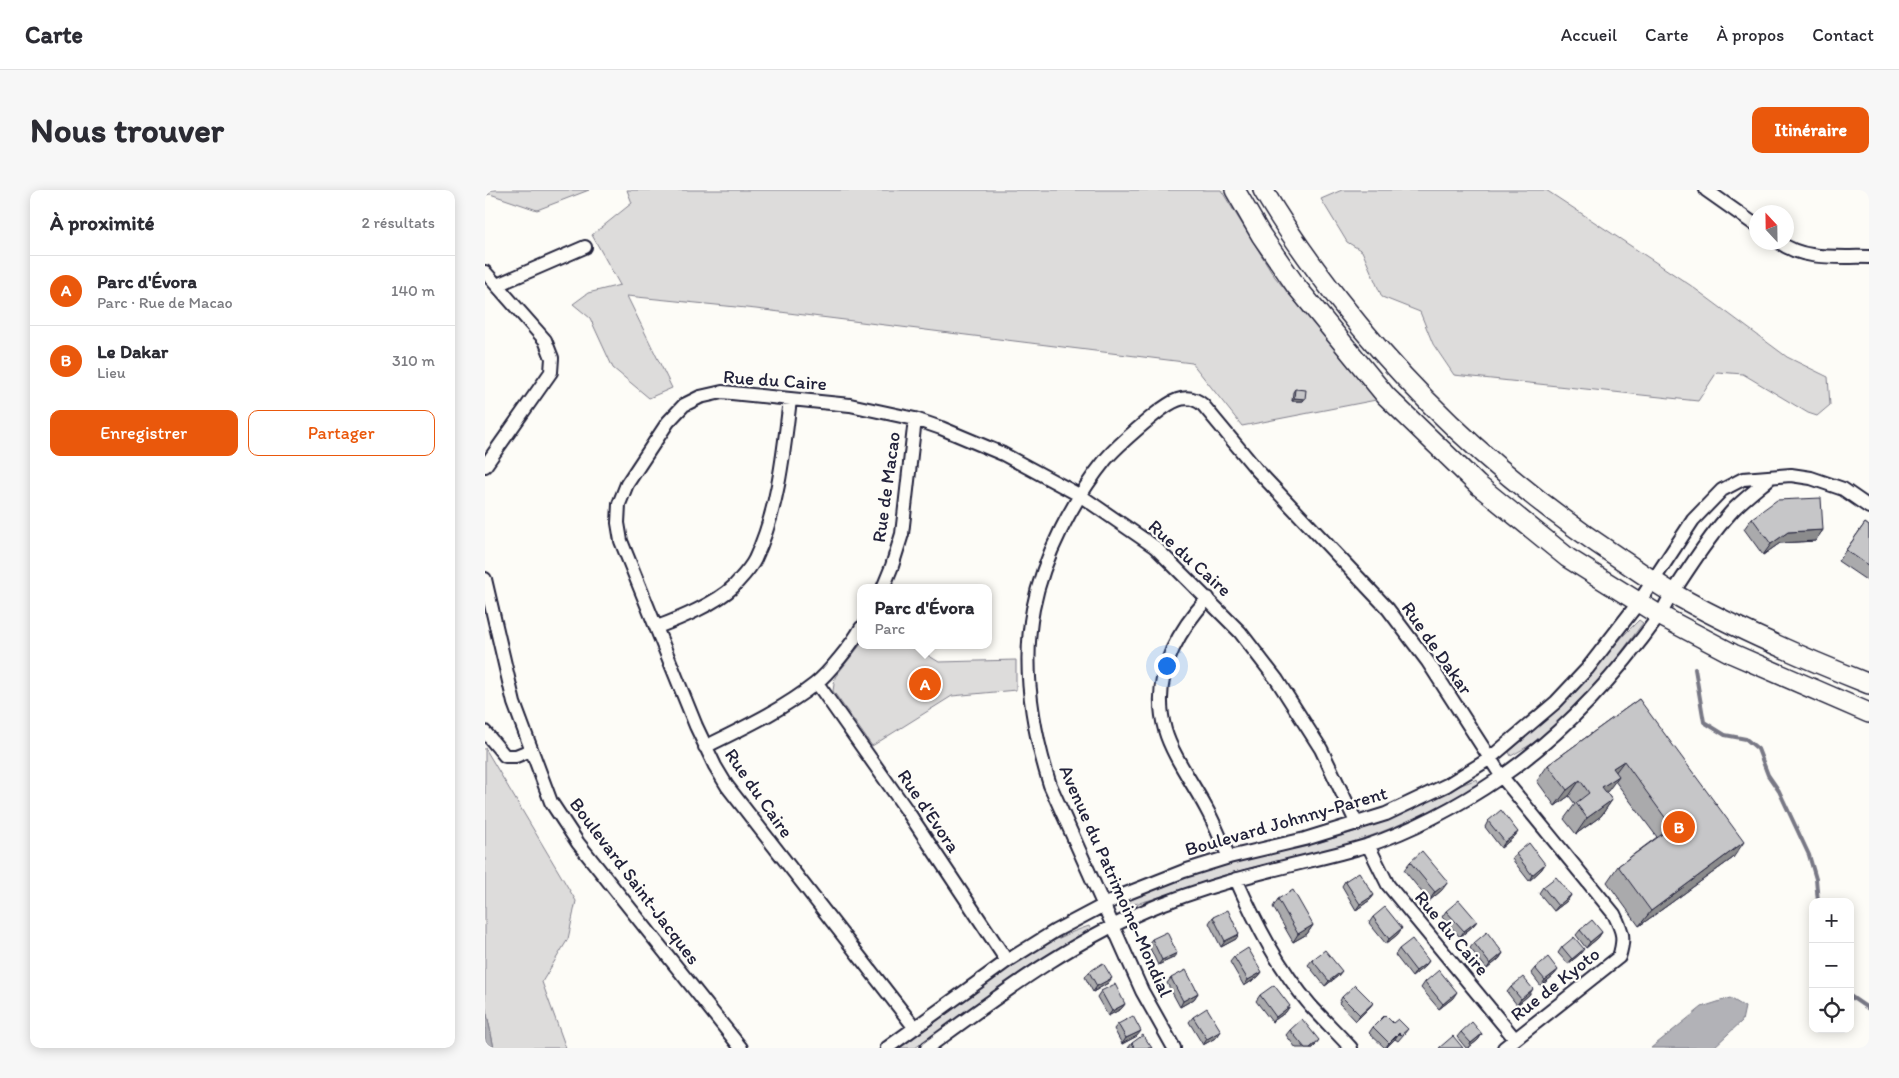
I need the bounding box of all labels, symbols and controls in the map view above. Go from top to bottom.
text: Carte [25,20,83,49]
text: Accueil [1561,24,1617,46]
text: Carte [1645,24,1688,46]
text: À propos [1716,24,1784,46]
text: Contact [1812,24,1874,46]
button: Itinéraire [1752,107,1869,153]
text: Nous trouver [30,109,224,151]
north arrow [1749,205,1794,250]
text: À proximité [50,210,155,235]
text: 2 résultats [361,213,435,232]
text: Parc d'Évora [97,270,197,293]
text: A [61,281,71,300]
text: 140 m [391,281,435,300]
text: Parc · Rue de Macao [97,293,233,312]
text: Le Dakar [97,340,168,363]
text: B [61,351,71,370]
text: 310 m [392,351,435,370]
text: Lieu [97,363,126,382]
street label: Rue du Caire [722,365,828,395]
button: Enregistrer [50,410,238,456]
button: Partager [248,410,435,456]
street label: Rue de Macao [867,430,905,544]
street label: Rue du Caire [1144,515,1236,601]
popup [857,584,992,649]
text: Parc d'Évora [875,596,974,619]
street label: Rue de Dakar [1397,597,1478,699]
text: Parc [875,619,905,638]
your location [1154,653,1180,679]
pin: A [909,665,941,703]
street label: Rue du Caire [720,744,798,842]
street label: Avenue du Patrimoine-Mondial [1054,761,1178,1001]
street label: Rue d'Evora [893,765,965,857]
street label: Boulevard Johnny-Parent [1182,781,1390,861]
street label: Boulevard Saint-Jacques [565,793,705,969]
pin: B [1663,808,1695,846]
street label: Rue du Caire [1410,886,1494,980]
map controls [1809,898,1854,1033]
button: + [1809,898,1854,943]
street label: Rue de Kyoto [1506,942,1604,1026]
button: − [1809,943,1854,988]
button: locate [1809,988,1854,1033]

